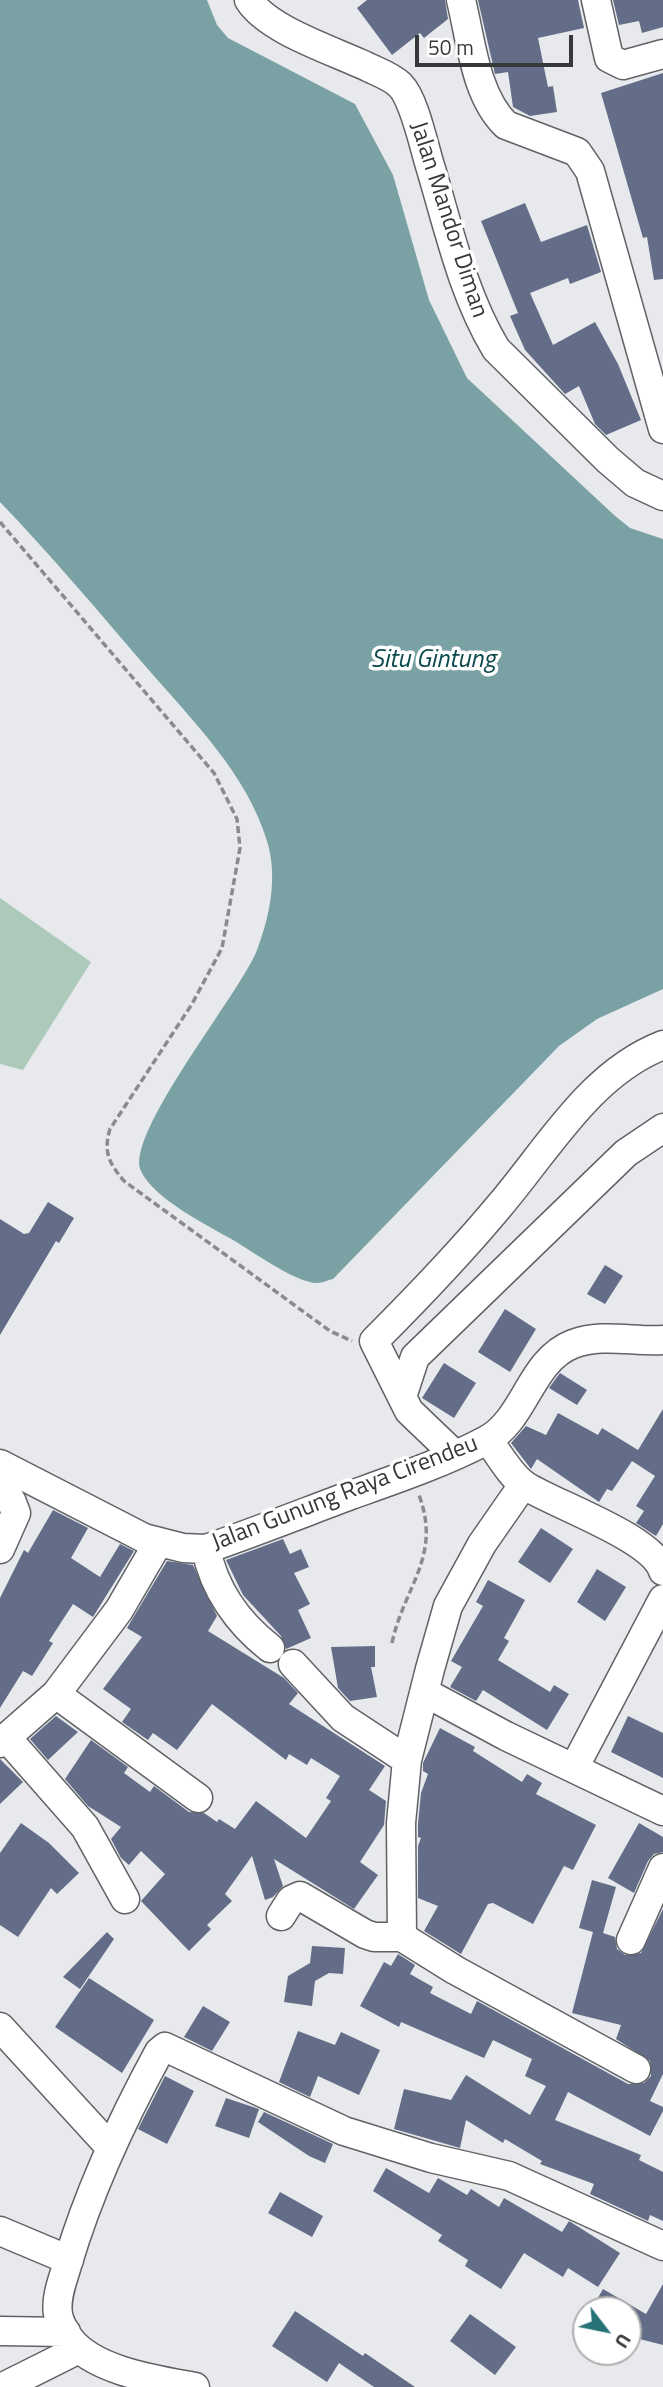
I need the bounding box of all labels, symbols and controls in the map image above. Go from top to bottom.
scale bar [418,21,576,65]
text: 50 m [428,31,474,63]
street label: Jalan Mandor Diman [403,118,493,322]
water label: Situ Gintung [371,645,495,677]
street label: Jalan Gunung Raya Cirendeu [208,1430,482,1558]
north arrow [572,2296,642,2366]
text: U [608,2328,639,2354]

